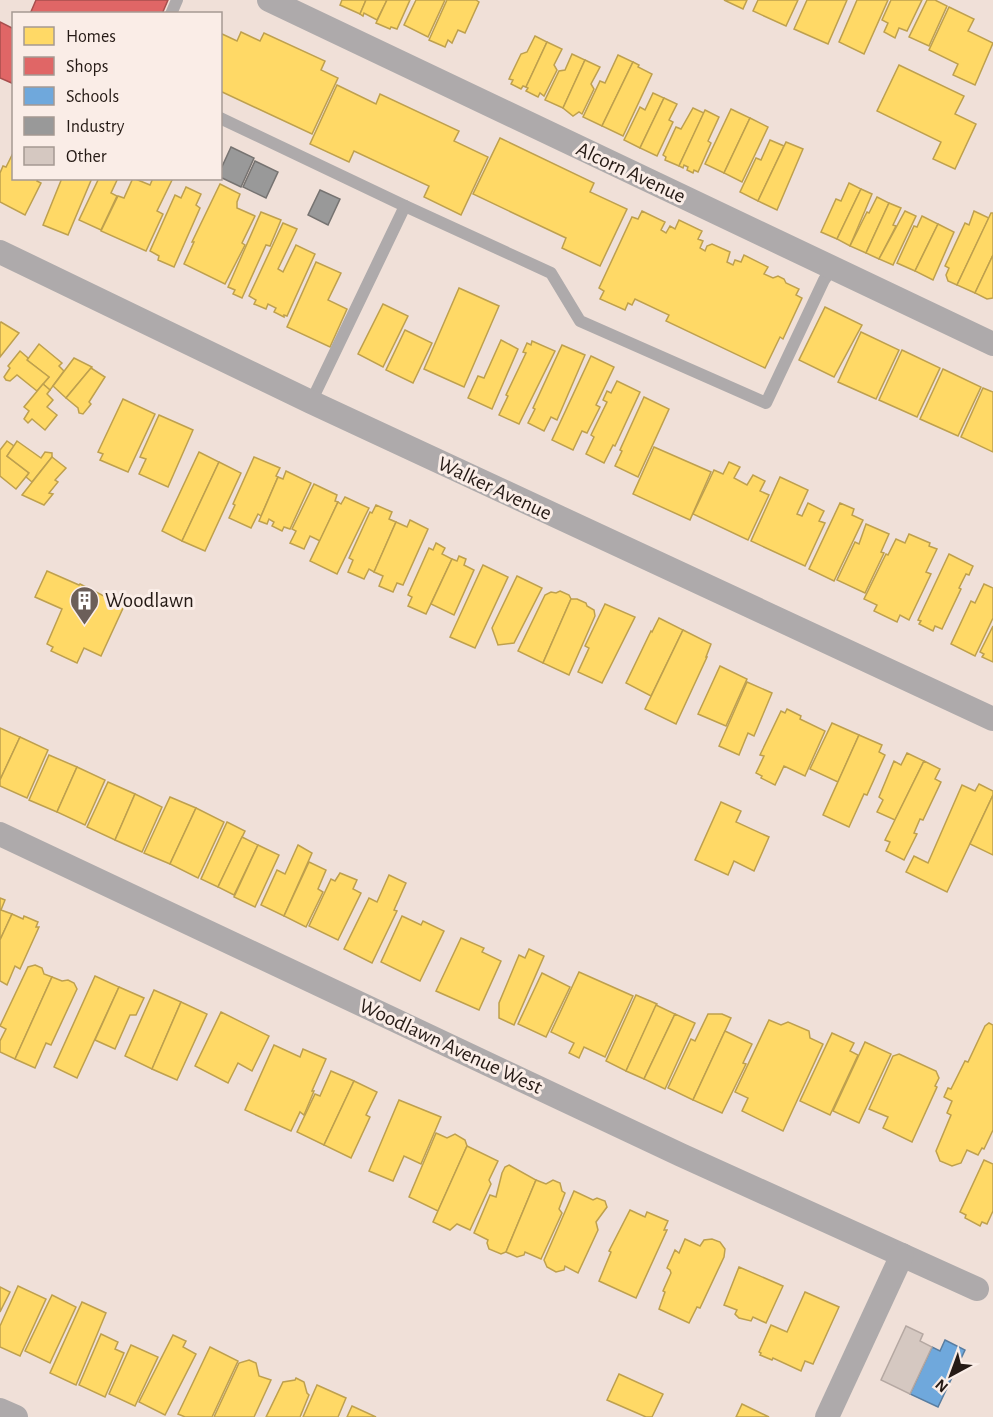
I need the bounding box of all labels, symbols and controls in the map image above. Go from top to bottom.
legend [12,12,222,180]
text: Homes [66,28,116,46]
text: Shops [66,58,108,76]
text: Schools [66,88,119,106]
text: Industry [66,118,125,136]
street label: Alcorn Avenue [573,138,689,207]
text: Other [66,148,107,166]
street label: Walker Avenue [435,453,555,524]
building icon: Woodlawn [68,584,100,626]
place label: Woodlawn [105,590,194,611]
street label: Woodlawn Avenue West [356,995,546,1098]
north arrow [921,1345,981,1405]
text: N [932,1376,951,1395]

